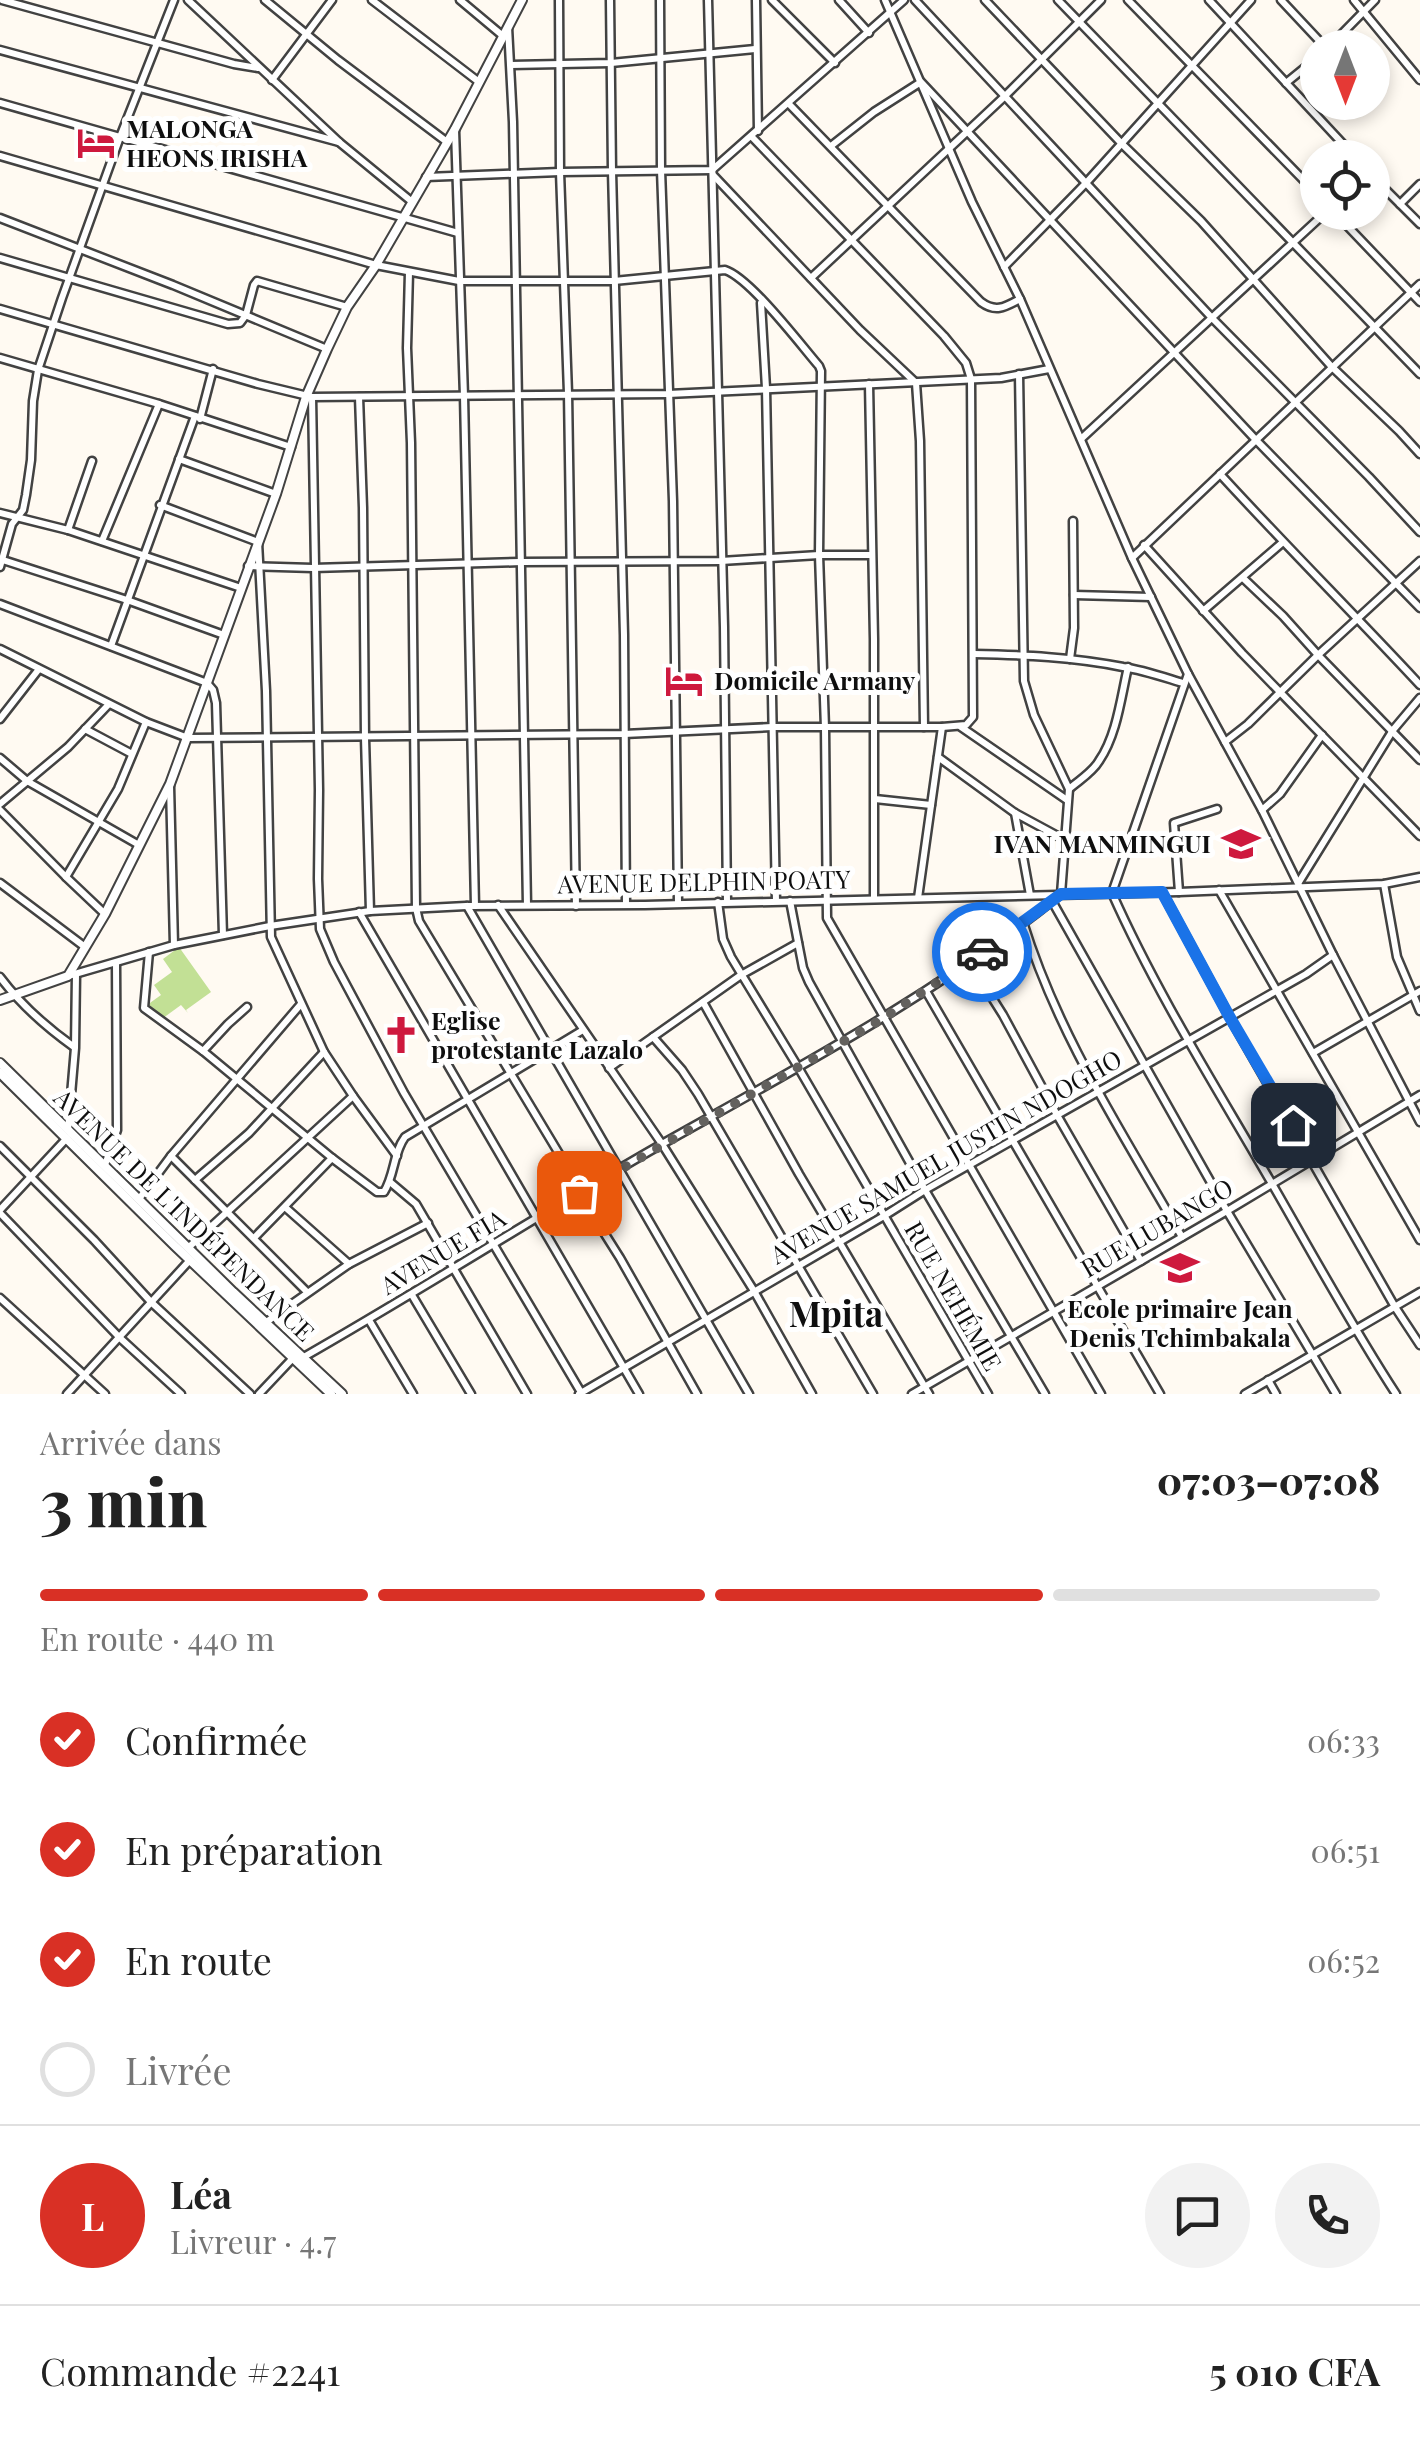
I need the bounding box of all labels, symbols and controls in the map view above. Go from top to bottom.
north arrow [1300,30,1390,120]
map controls [1300,30,1390,230]
place label: MALONGA HEONS IRISHA [126,111,308,173]
hotel icon: MALONGA HEONS IRISHA [75,122,117,164]
button: locate [1300,140,1390,230]
hotel icon: Domicile Armany [663,660,705,702]
place label: Domicile Armany [714,663,915,696]
school or university icon: IVAN MANMINGUI [1220,823,1262,865]
place label: IVAN MANMINGUI [994,826,1211,859]
street label: AVENUE DELPHIN POATY [556,861,851,900]
courier [932,902,1032,1002]
icon: car [955,925,1010,980]
place label: Eglise protestante Lazalo [431,1003,643,1065]
church icon: Eglise protestante Lazalo [380,1014,422,1056]
street label: AVENUE SAMUEL JUSTIN NDOGHO [763,1041,1127,1271]
street label: AVENUE DE L'INDÉPENDANCE [47,1080,322,1347]
pin [1251,1083,1336,1168]
icon: home [1266,1098,1321,1153]
pin [537,1151,622,1236]
icon: bag [552,1166,607,1221]
street label: RUE LUBANGO [1074,1170,1238,1284]
street label: AVENUE FIA [373,1200,511,1301]
street label: RUE NEHÉMIE [898,1215,1010,1376]
school or university icon: Ecole primaire Jean Denis Tchimbakala [1159,1247,1201,1289]
district label: Mpita [789,1289,883,1336]
place label: Ecole primaire Jean Denis Tchimbakala [1067,1291,1293,1353]
text: Arrivée dans [40,1420,222,1463]
text: 07:03–07:08 [1157,1454,1380,1505]
text: 3 min [40,1457,207,1543]
text: En route · 440 m [40,1616,275,1659]
icon: check [40,1712,95,1767]
text: Confirmée [125,1714,307,1765]
text: 06:33 [1307,1718,1380,1761]
icon: check [40,1822,95,1877]
text: En préparation [125,1824,383,1875]
text: 06:51 [1311,1828,1380,1871]
icon: check [40,1932,95,1987]
text: En route [125,1934,272,1985]
text: 06:52 [1307,1938,1380,1981]
text: Livrée [125,2044,232,2095]
button: chat [1145,2163,1250,2268]
button: phone [1275,2163,1380,2268]
text: Léa [170,2168,232,2219]
text: L [81,2190,104,2241]
text: Livreur · 4.7 [170,2219,336,2262]
text: Commande #2241 [40,2345,340,2396]
text: 5 010 CFA [1209,2345,1380,2396]

